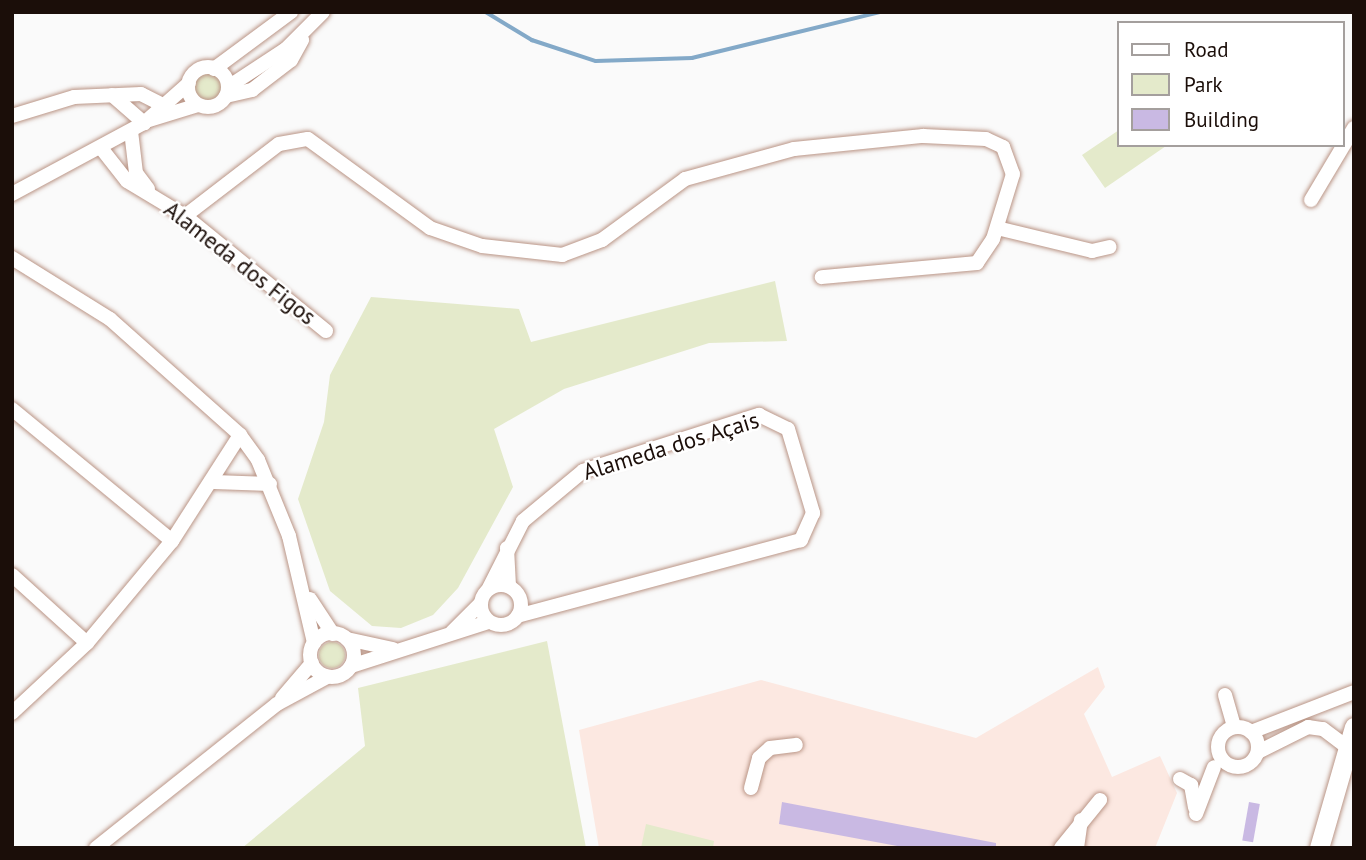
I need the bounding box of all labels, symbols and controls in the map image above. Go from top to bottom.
legend [1118,21,1345,147]
text: Road [1184,36,1228,63]
text: Park [1184,71,1223,98]
text: Building [1184,106,1259,133]
street label: Alameda dos Figos [159,195,321,331]
street label: Alameda dos Açais [579,406,763,486]

